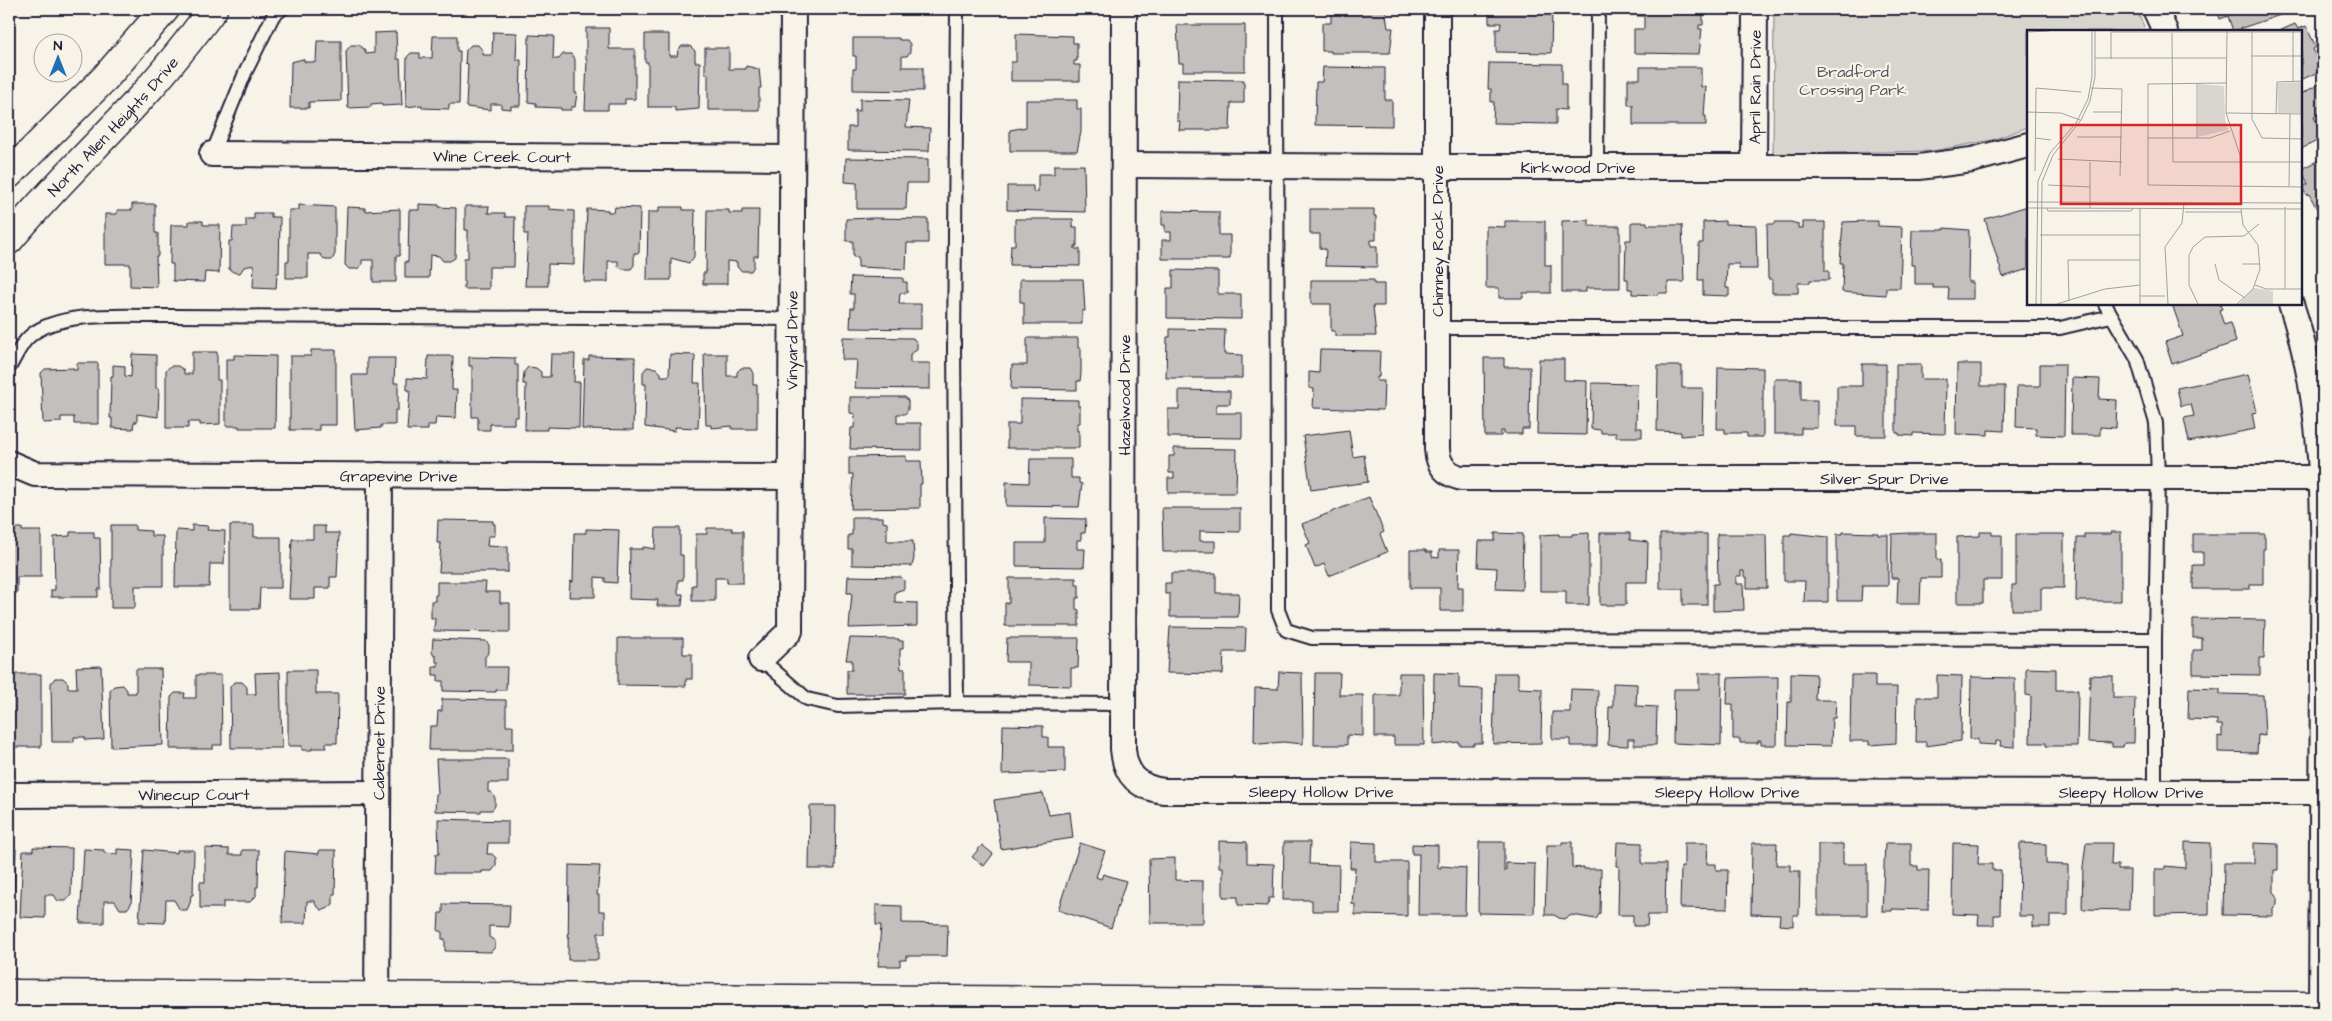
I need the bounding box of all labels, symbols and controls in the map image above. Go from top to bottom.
street label: April Rain Drive [1744,29,1767,144]
inset map [2027,30,2302,305]
north arrow [32,32,82,82]
text: N [54,36,63,56]
street label: North Allen Heights Drive [43,52,184,201]
park label: Bradford Crossing Park [1799,61,1907,102]
street label: Wine Creek Court [433,146,572,168]
street label: Kirkwood Drive [1521,157,1636,179]
street label: Chimney Rock Drive [1427,165,1450,317]
street label: Vinyard Drive [781,290,804,390]
street label: Hazelwood Drive [1114,334,1136,456]
street label: Grapevine Drive [340,465,458,488]
street label: Silver Spur Drive [1820,468,1949,490]
street label: Cabernet Drive [368,686,391,800]
street label: Sleepy Hollow Drive [1249,781,1394,804]
street label: Sleepy Hollow Drive [1655,781,1800,804]
street label: Sleepy Hollow Drive [2059,782,2204,805]
street label: Winecup Court [138,784,250,806]

